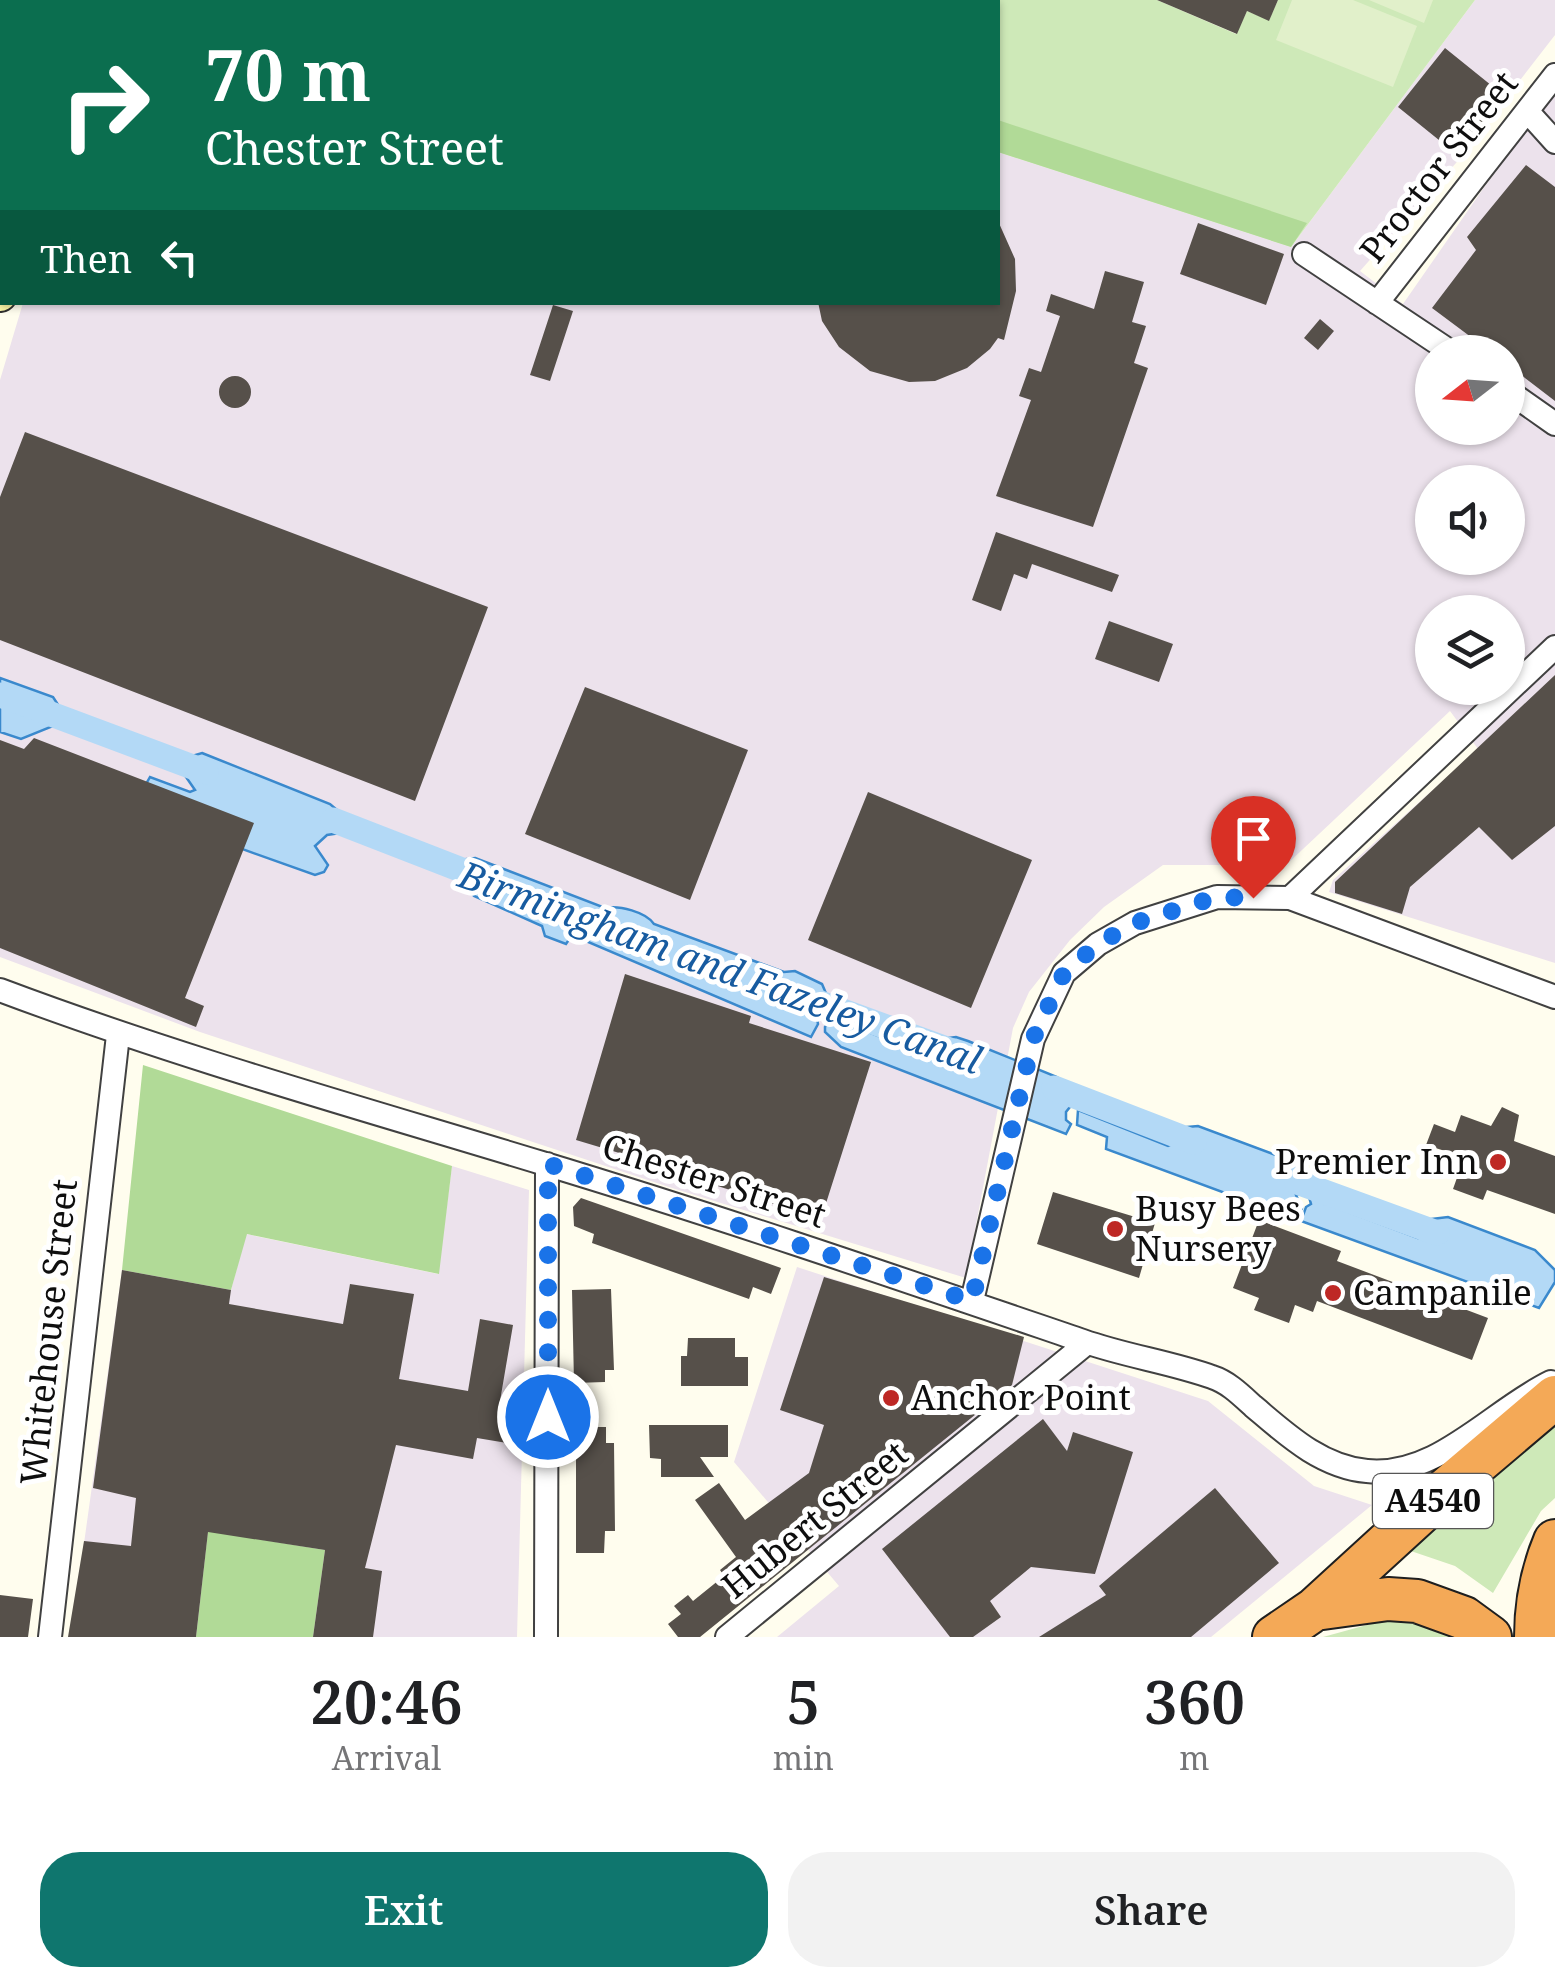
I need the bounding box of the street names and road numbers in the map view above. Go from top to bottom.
street label: Proctor Street [1348,61,1527,271]
street label: Chester Street [597,1121,832,1238]
street label: Whitehouse Street [8,1177,87,1487]
street label: Hubert Street [712,1430,917,1608]
road number: A4540 [1373,1474,1493,1528]

